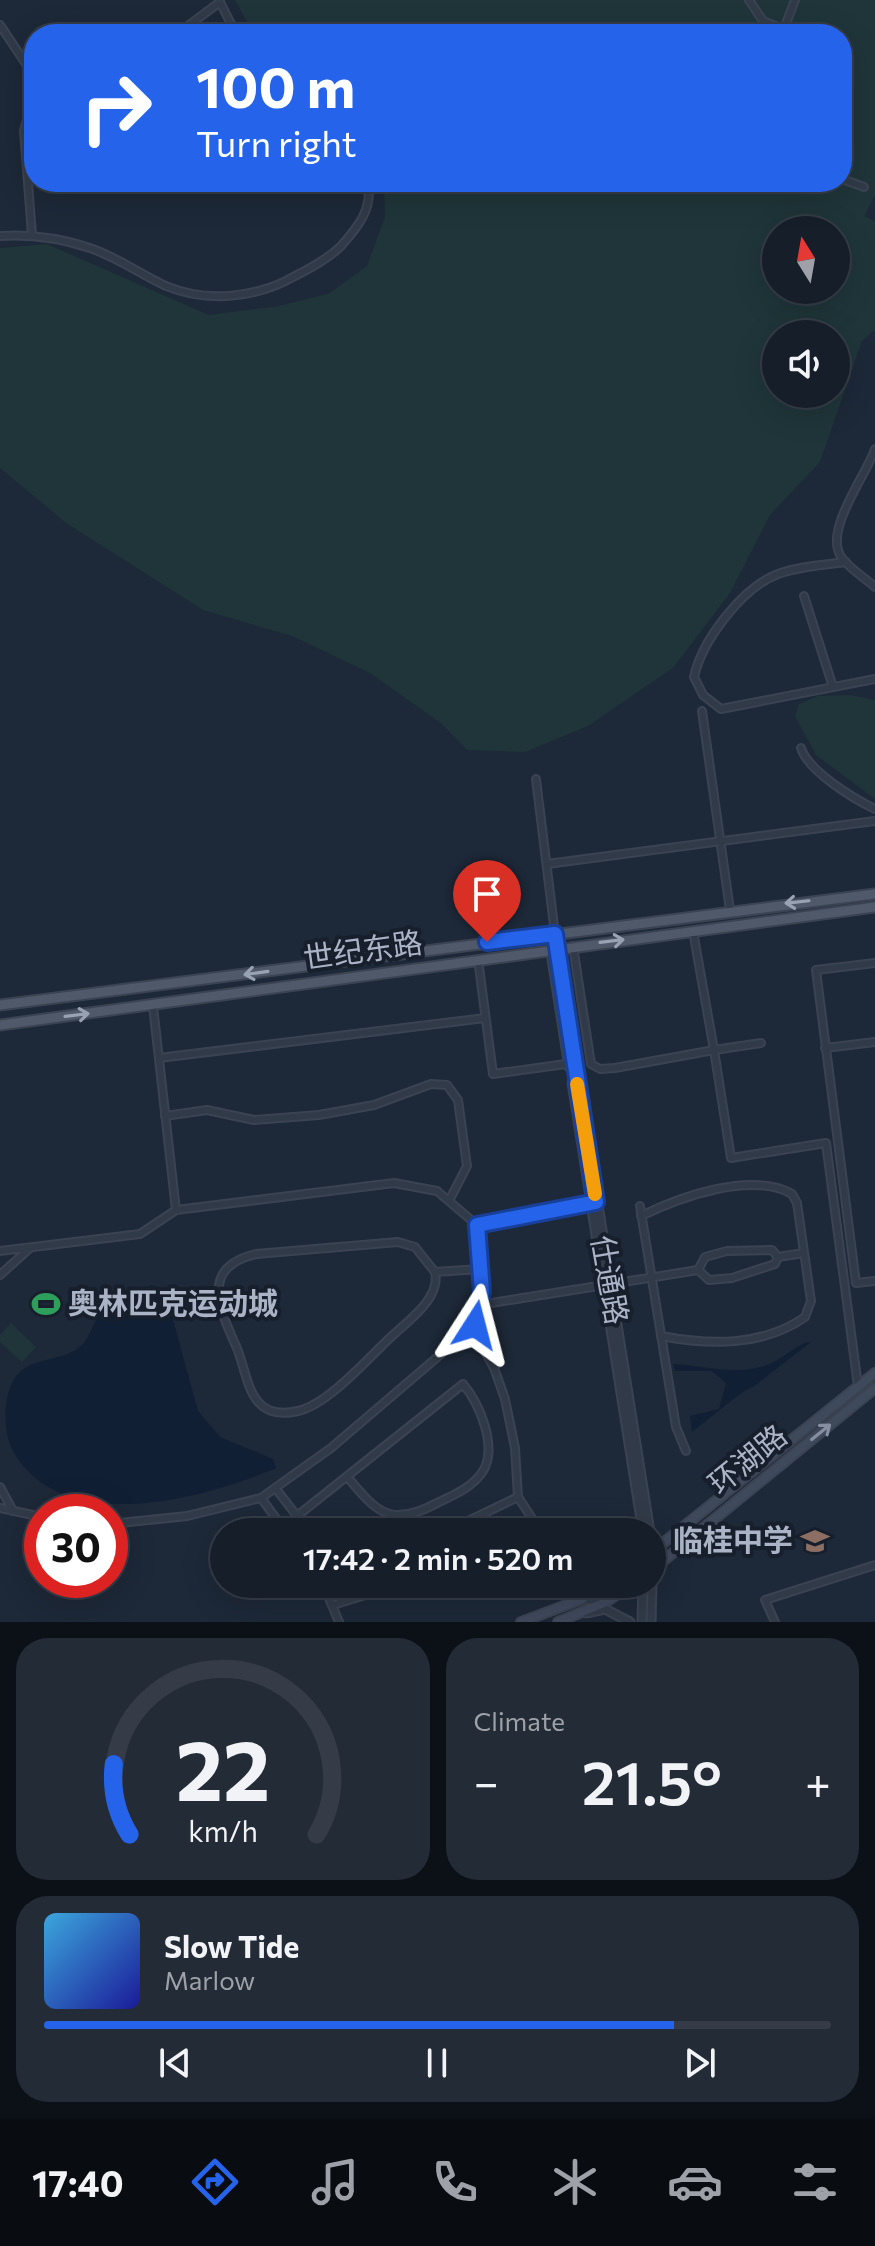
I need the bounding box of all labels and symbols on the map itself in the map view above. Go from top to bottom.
north arrow [762,216,850,304]
pin [453,860,521,942]
one-way arrow [785,895,811,910]
street label: 世纪东路 [301,922,425,975]
one-way arrow [598,934,625,949]
one-way arrow [243,966,269,981]
one-way arrow [64,1007,90,1022]
street label: 仕通路 [585,1232,637,1327]
place label: 奥林匹克运动城 [68,1283,278,1320]
position arrow [433,1283,517,1367]
sports icon: 奥林匹克运动城 [31,1289,61,1319]
street label: 环湖路 [700,1415,793,1501]
one-way arrow [810,1423,831,1441]
speed limit sign: 30 [24,1494,128,1598]
place label: 临桂中学 [673,1520,793,1557]
school or university icon: 临桂中学 [800,1526,830,1556]

